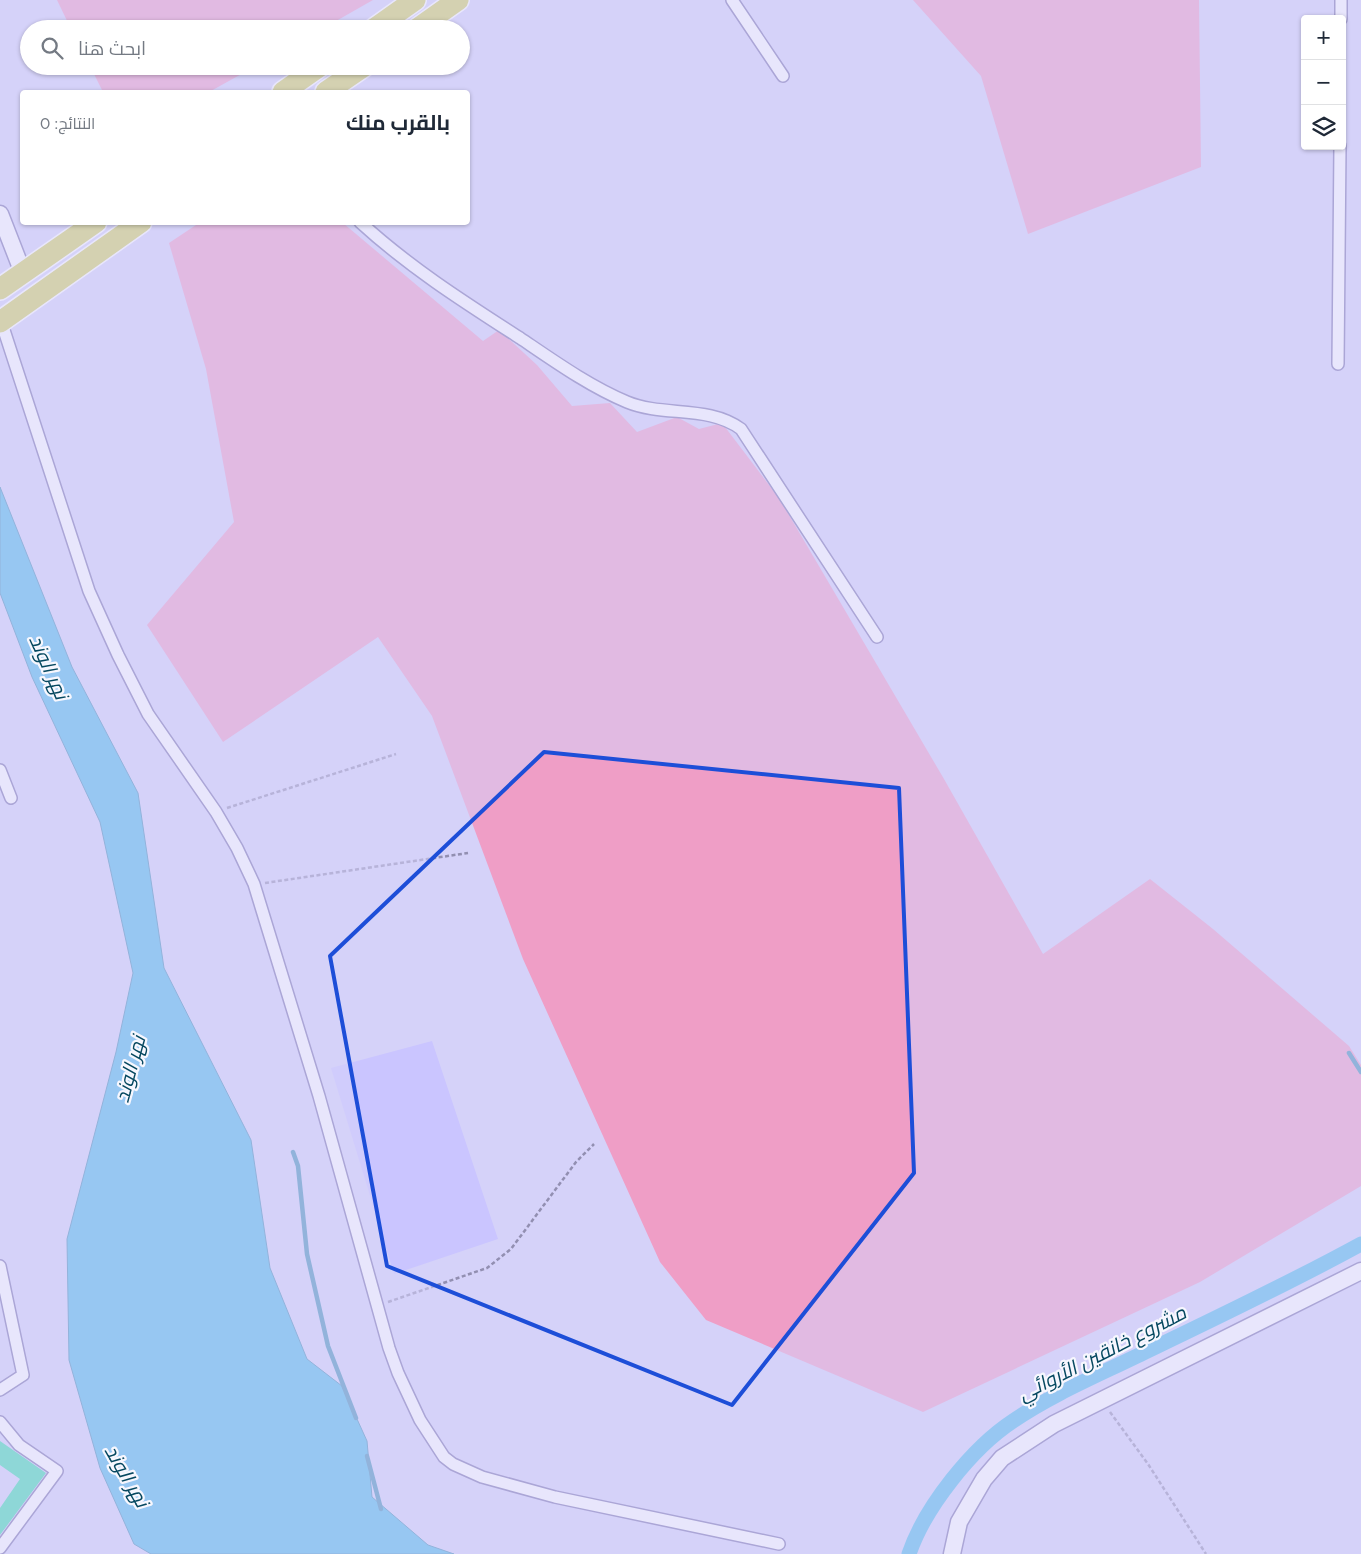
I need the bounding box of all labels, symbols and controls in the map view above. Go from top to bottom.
map controls [1301,15,1346,150]
button: + [1301,15,1346,60]
search box [20,20,470,75]
icon: search [38,34,66,62]
text: ابحث هنا [78,37,146,60]
button: − [1301,60,1346,105]
button: layers [1301,105,1346,150]
text: بالقرب منك [346,110,450,135]
text: النتائج: 0 [40,114,95,133]
water label: نهر الوند [24,631,75,705]
water label: نهر الوند [110,1031,151,1105]
water label: مشروع خانقين الأروائي [1014,1300,1193,1409]
water label: نهر الوند [100,1441,156,1514]

